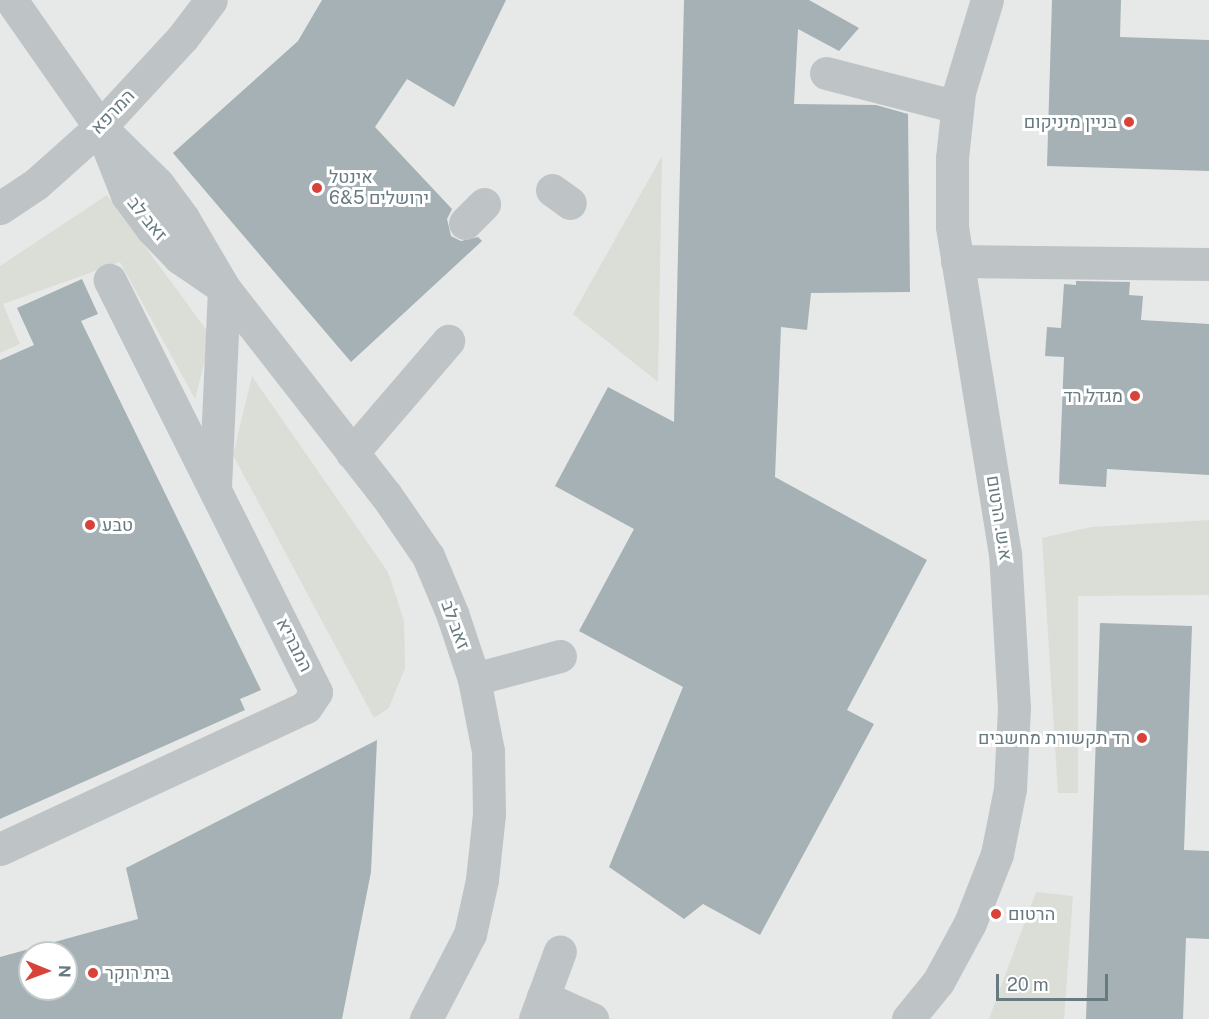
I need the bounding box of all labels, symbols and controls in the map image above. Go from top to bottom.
street label: המרפא [87,85,139,139]
place label: בניין מיניקום [1024,111,1117,133]
marker: בניין מיניקום [1122,115,1136,129]
place label: אינטל ירושלים 5&6 [329,167,429,210]
marker: אינטל ירושלים 5&6 [310,181,324,195]
street label: זאב לב [123,193,171,245]
place label: מגדל רד [1063,385,1123,407]
marker: מגדל רד [1128,389,1142,403]
street label: א.ש. הרטום [982,474,1016,562]
place label: טבע [102,514,133,536]
marker: טבע [83,518,97,532]
street label: זאב לב [436,598,474,652]
street label: המבריא [271,615,317,675]
place label: רד תקשורת מחשבים [978,727,1130,749]
marker: רד תקשורת מחשבים [1135,731,1149,745]
place label: הרטום [1008,903,1055,925]
marker: הרטום [989,907,1003,921]
north arrow [18,941,78,1001]
place label: בית רוקר [105,962,170,984]
scale bar [999,962,1112,1000]
text: N [55,965,74,978]
marker: בית רוקר [86,966,100,980]
text: 20 m [1007,974,1049,995]

